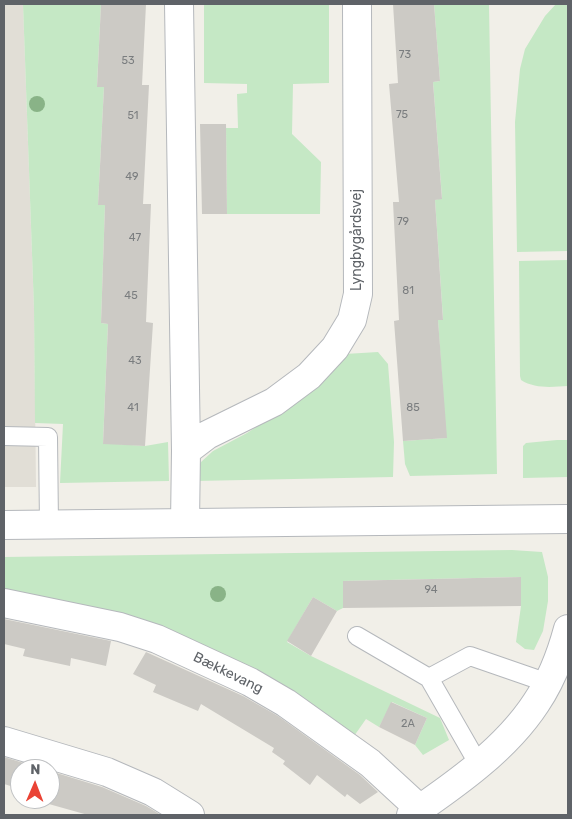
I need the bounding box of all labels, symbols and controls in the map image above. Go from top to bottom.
house number: 73 [399,48,411,62]
house number: 53 [121,54,135,68]
house number: 75 [396,108,408,122]
house number: 51 [127,109,139,123]
house number: 49 [125,170,139,184]
street label: Lyngbygårdsvej [349,189,365,291]
house number: 79 [397,215,409,229]
house number: 47 [129,231,141,245]
house number: 81 [402,284,414,298]
house number: 45 [124,289,138,303]
house number: 43 [128,354,142,368]
house number: 41 [127,401,139,415]
house number: 85 [406,401,420,415]
house number: 94 [424,583,438,597]
street label: Bækkevang [190,649,266,697]
house number: 2A [401,717,415,731]
north arrow [10,759,60,809]
text: N [30,761,40,778]

